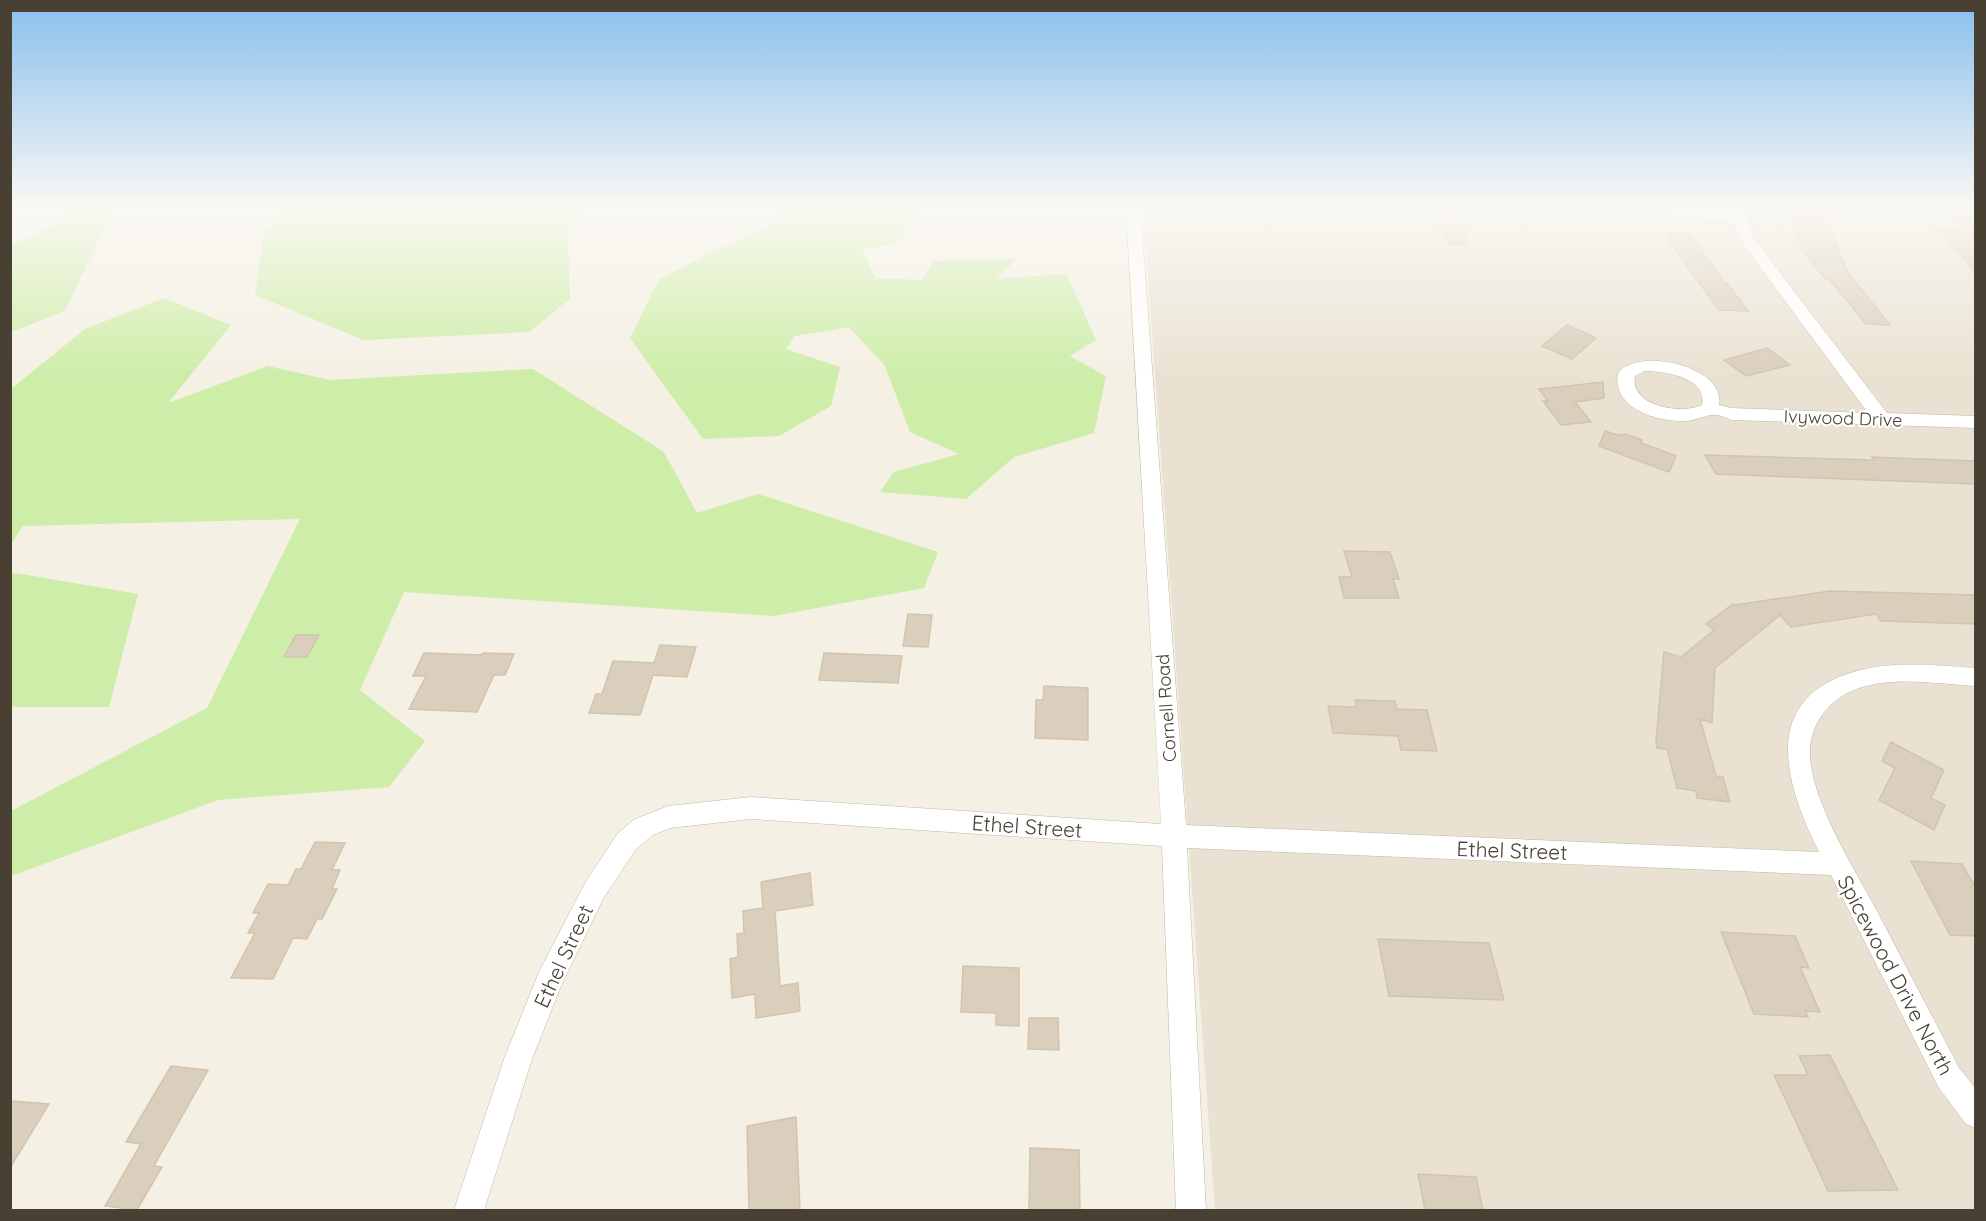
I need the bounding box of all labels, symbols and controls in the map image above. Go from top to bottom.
street label: Ivywood Drive [1783,404,1903,432]
street label: Cornell Road [1151,653,1181,763]
street label: Ethel Street [971,809,1083,843]
street label: Ethel Street [1456,835,1568,865]
street label: Spicewood Drive North [1832,871,1960,1079]
street label: Ethel Street [528,900,598,1012]

